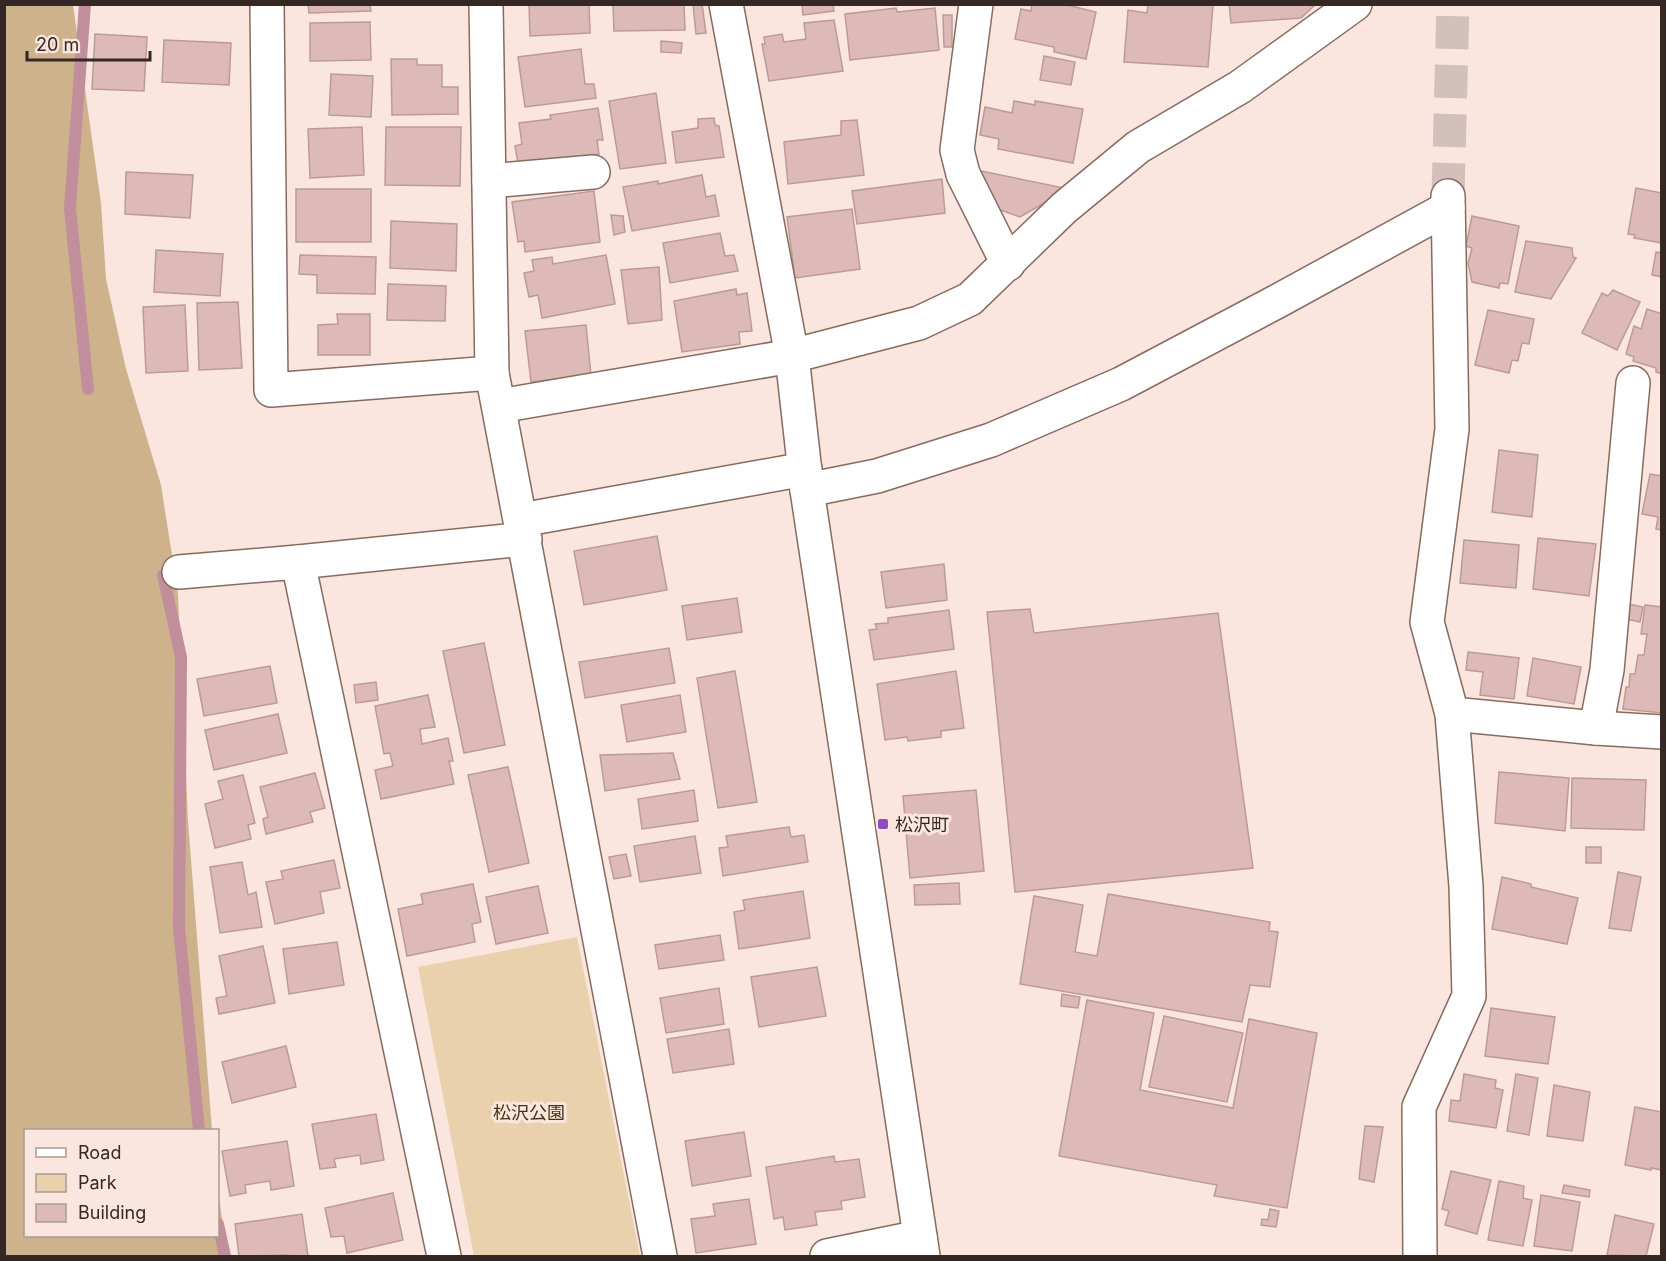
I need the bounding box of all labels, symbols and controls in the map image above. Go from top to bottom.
scale bar [27,24,150,62]
text: 20 m [36,34,79,55]
place label: 松沢町 [895,814,949,835]
marker: 松沢町 [876,817,890,831]
park label: 松沢公園 [493,1102,565,1123]
legend [24,1129,219,1237]
text: Road [78,1142,121,1163]
text: Park [78,1172,117,1193]
text: Building [78,1202,146,1223]

